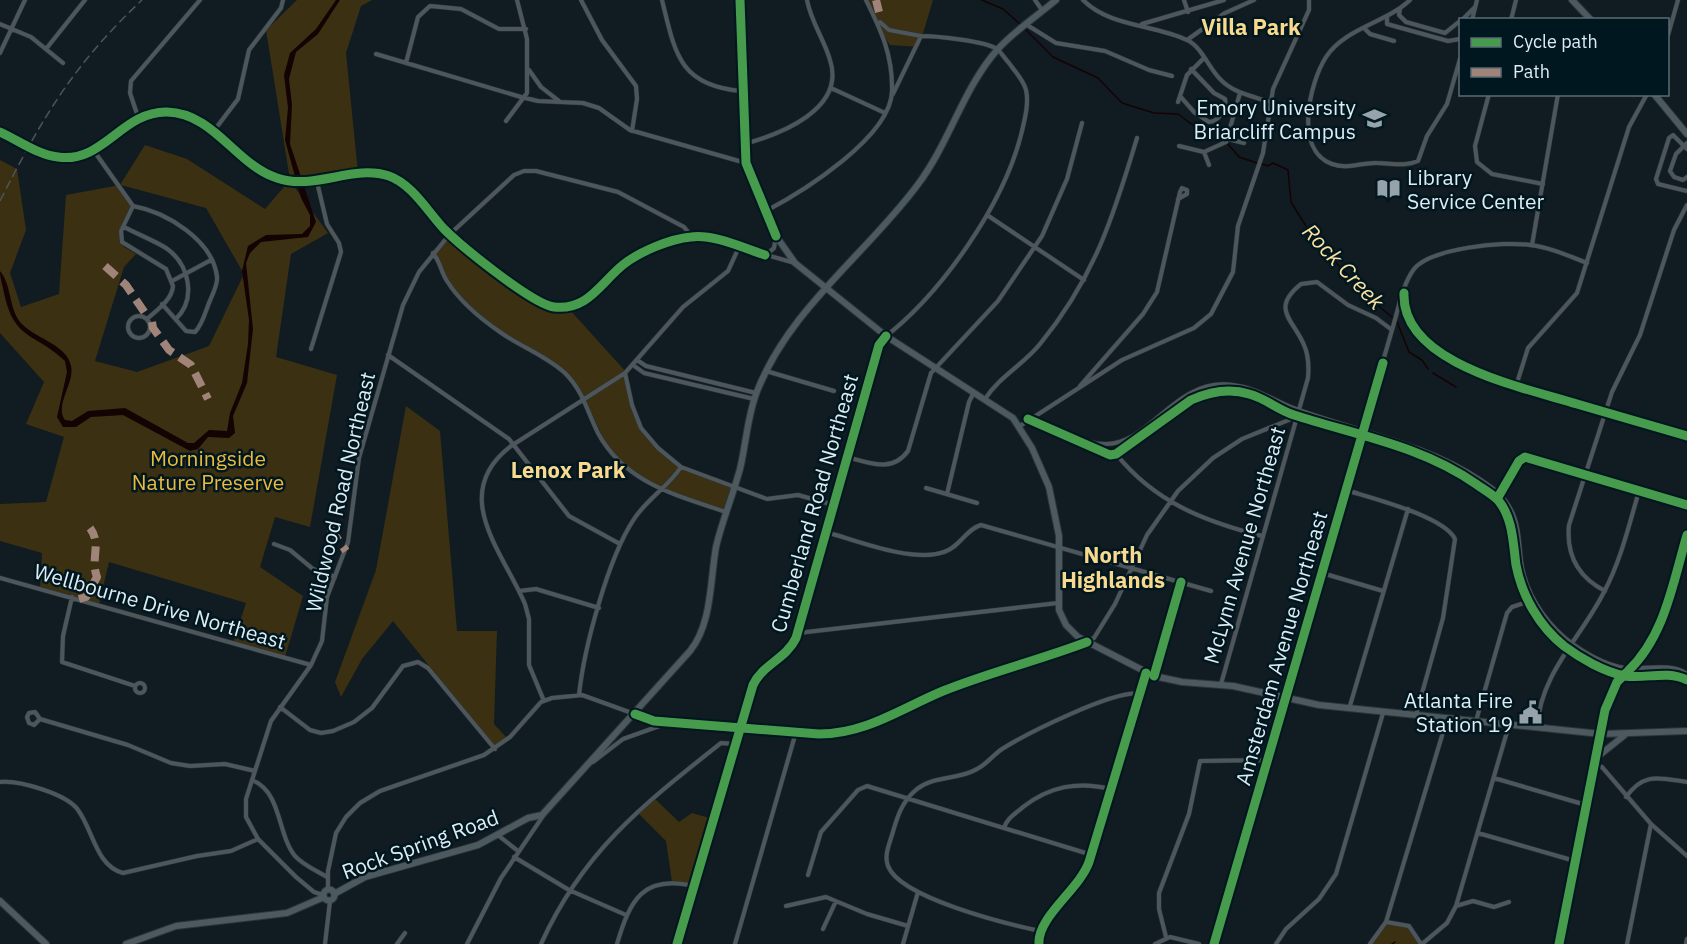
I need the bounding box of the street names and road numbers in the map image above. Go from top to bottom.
street label: Wildwood Road Northeast [299,369,381,615]
street label: Cumberland Road Northeast [764,370,864,636]
street label: McLynn Avenue Northeast [1197,423,1291,667]
street label: Amsterdam Avenue Northeast [1228,508,1334,788]
street label: Wellbourne Drive Northeast [31,557,289,655]
street label: Rock Spring Road [338,803,502,885]

